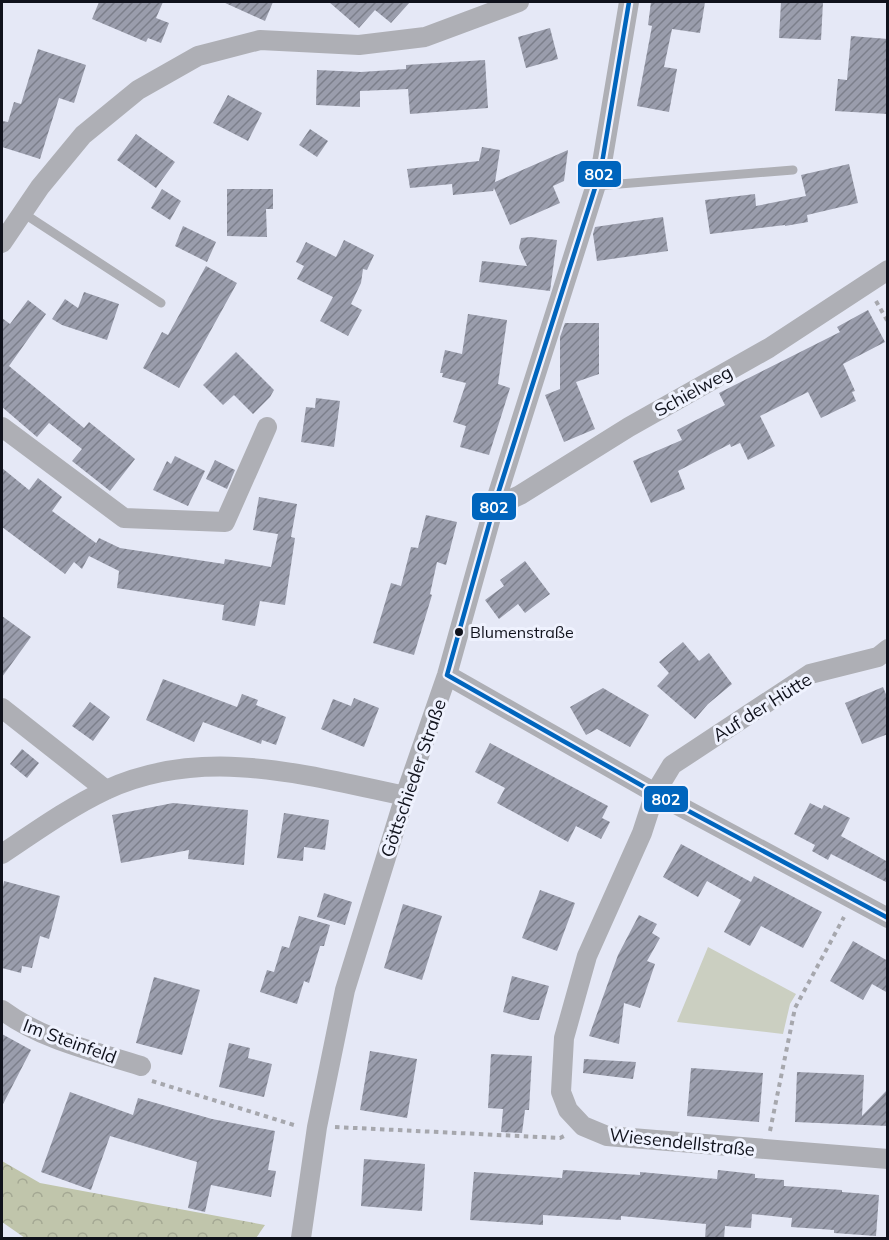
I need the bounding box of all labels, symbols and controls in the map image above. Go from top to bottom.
line badge: 802 [577,160,622,188]
text: 802 [585,164,613,184]
street label: Schielweg [650,360,736,422]
line badge: 802 [471,492,517,521]
text: 802 [480,497,508,517]
place label: Blumenstraße [470,622,574,642]
marker: Blumenstraße [453,626,465,638]
street label: Auf der Hütte [708,667,816,747]
street label: Göttschieder Straße [375,696,451,860]
line badge: 802 [643,785,689,813]
text: 802 [652,789,680,809]
street label: Im Steinfeld [20,1013,120,1069]
street label: Wiesendellstraße [608,1123,756,1161]

